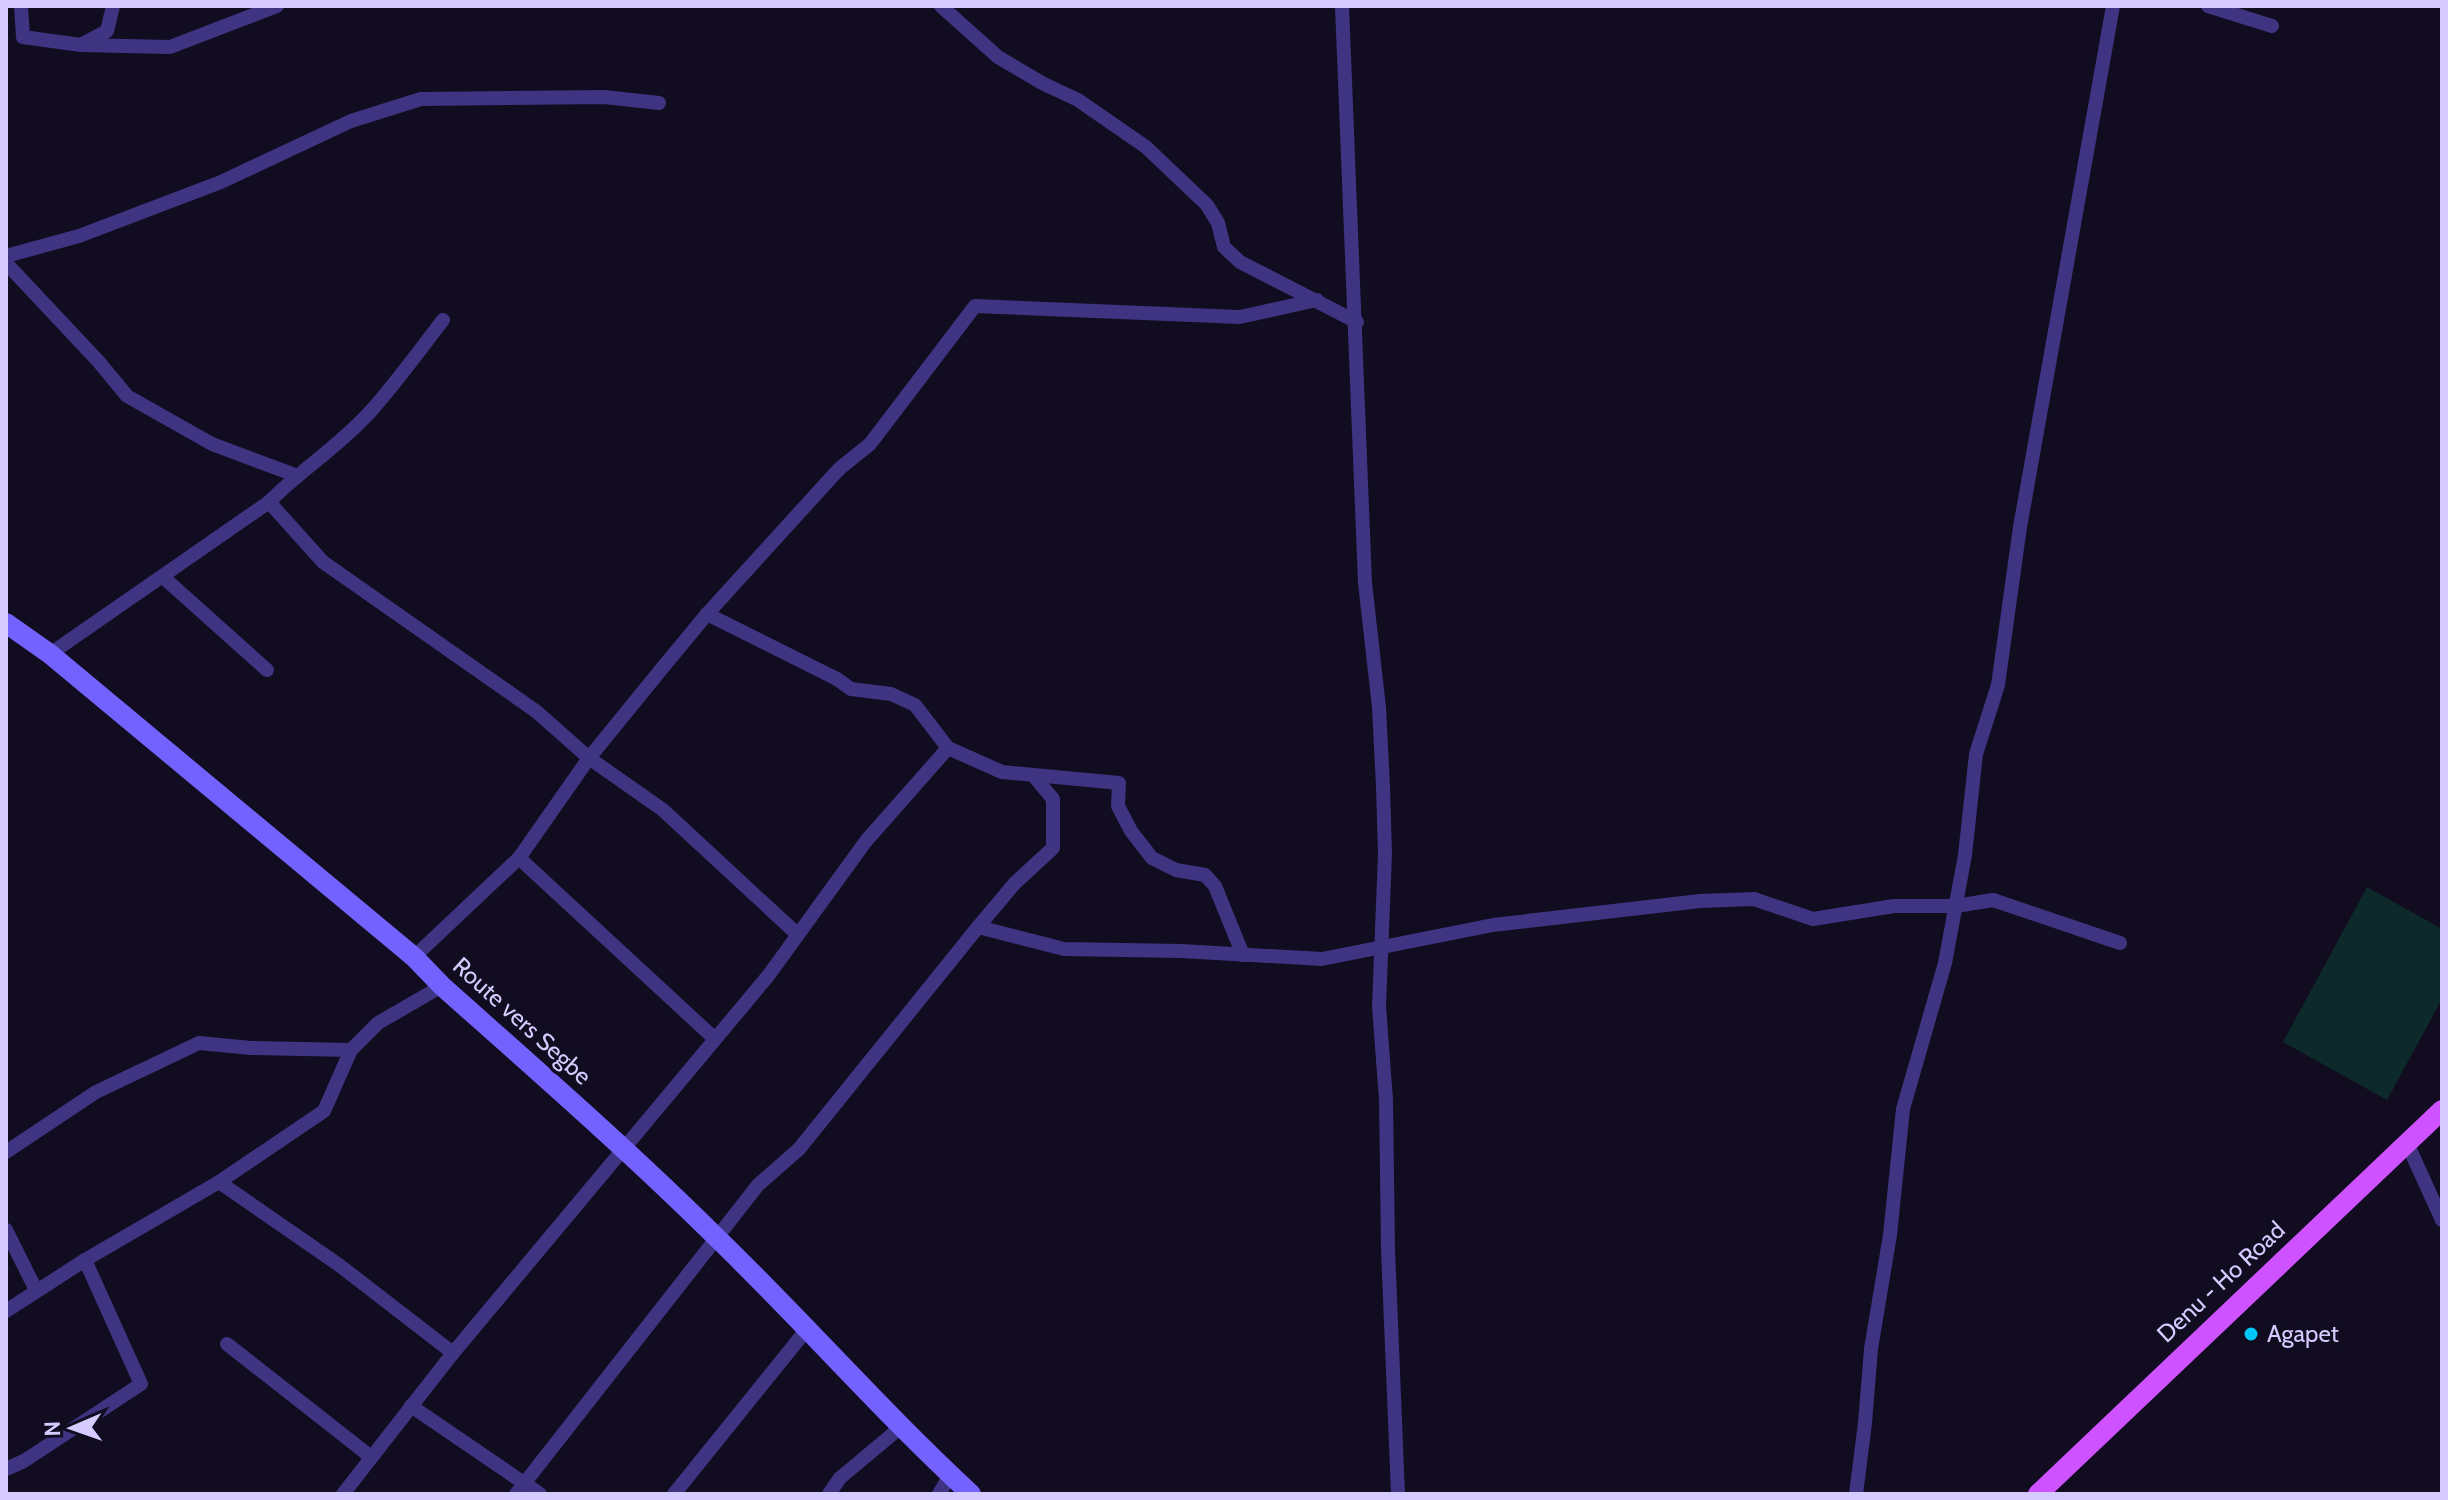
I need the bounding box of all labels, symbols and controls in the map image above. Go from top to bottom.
street label: Route vers Segbe [447,951,597,1090]
street label: Denu - Ho Road [2151,1215,2290,1348]
place label: Agapet [2267,1319,2339,1348]
marker: Agapet [2242,1325,2260,1343]
north arrow [32,1388,112,1468]
text: N [39,1420,66,1437]

